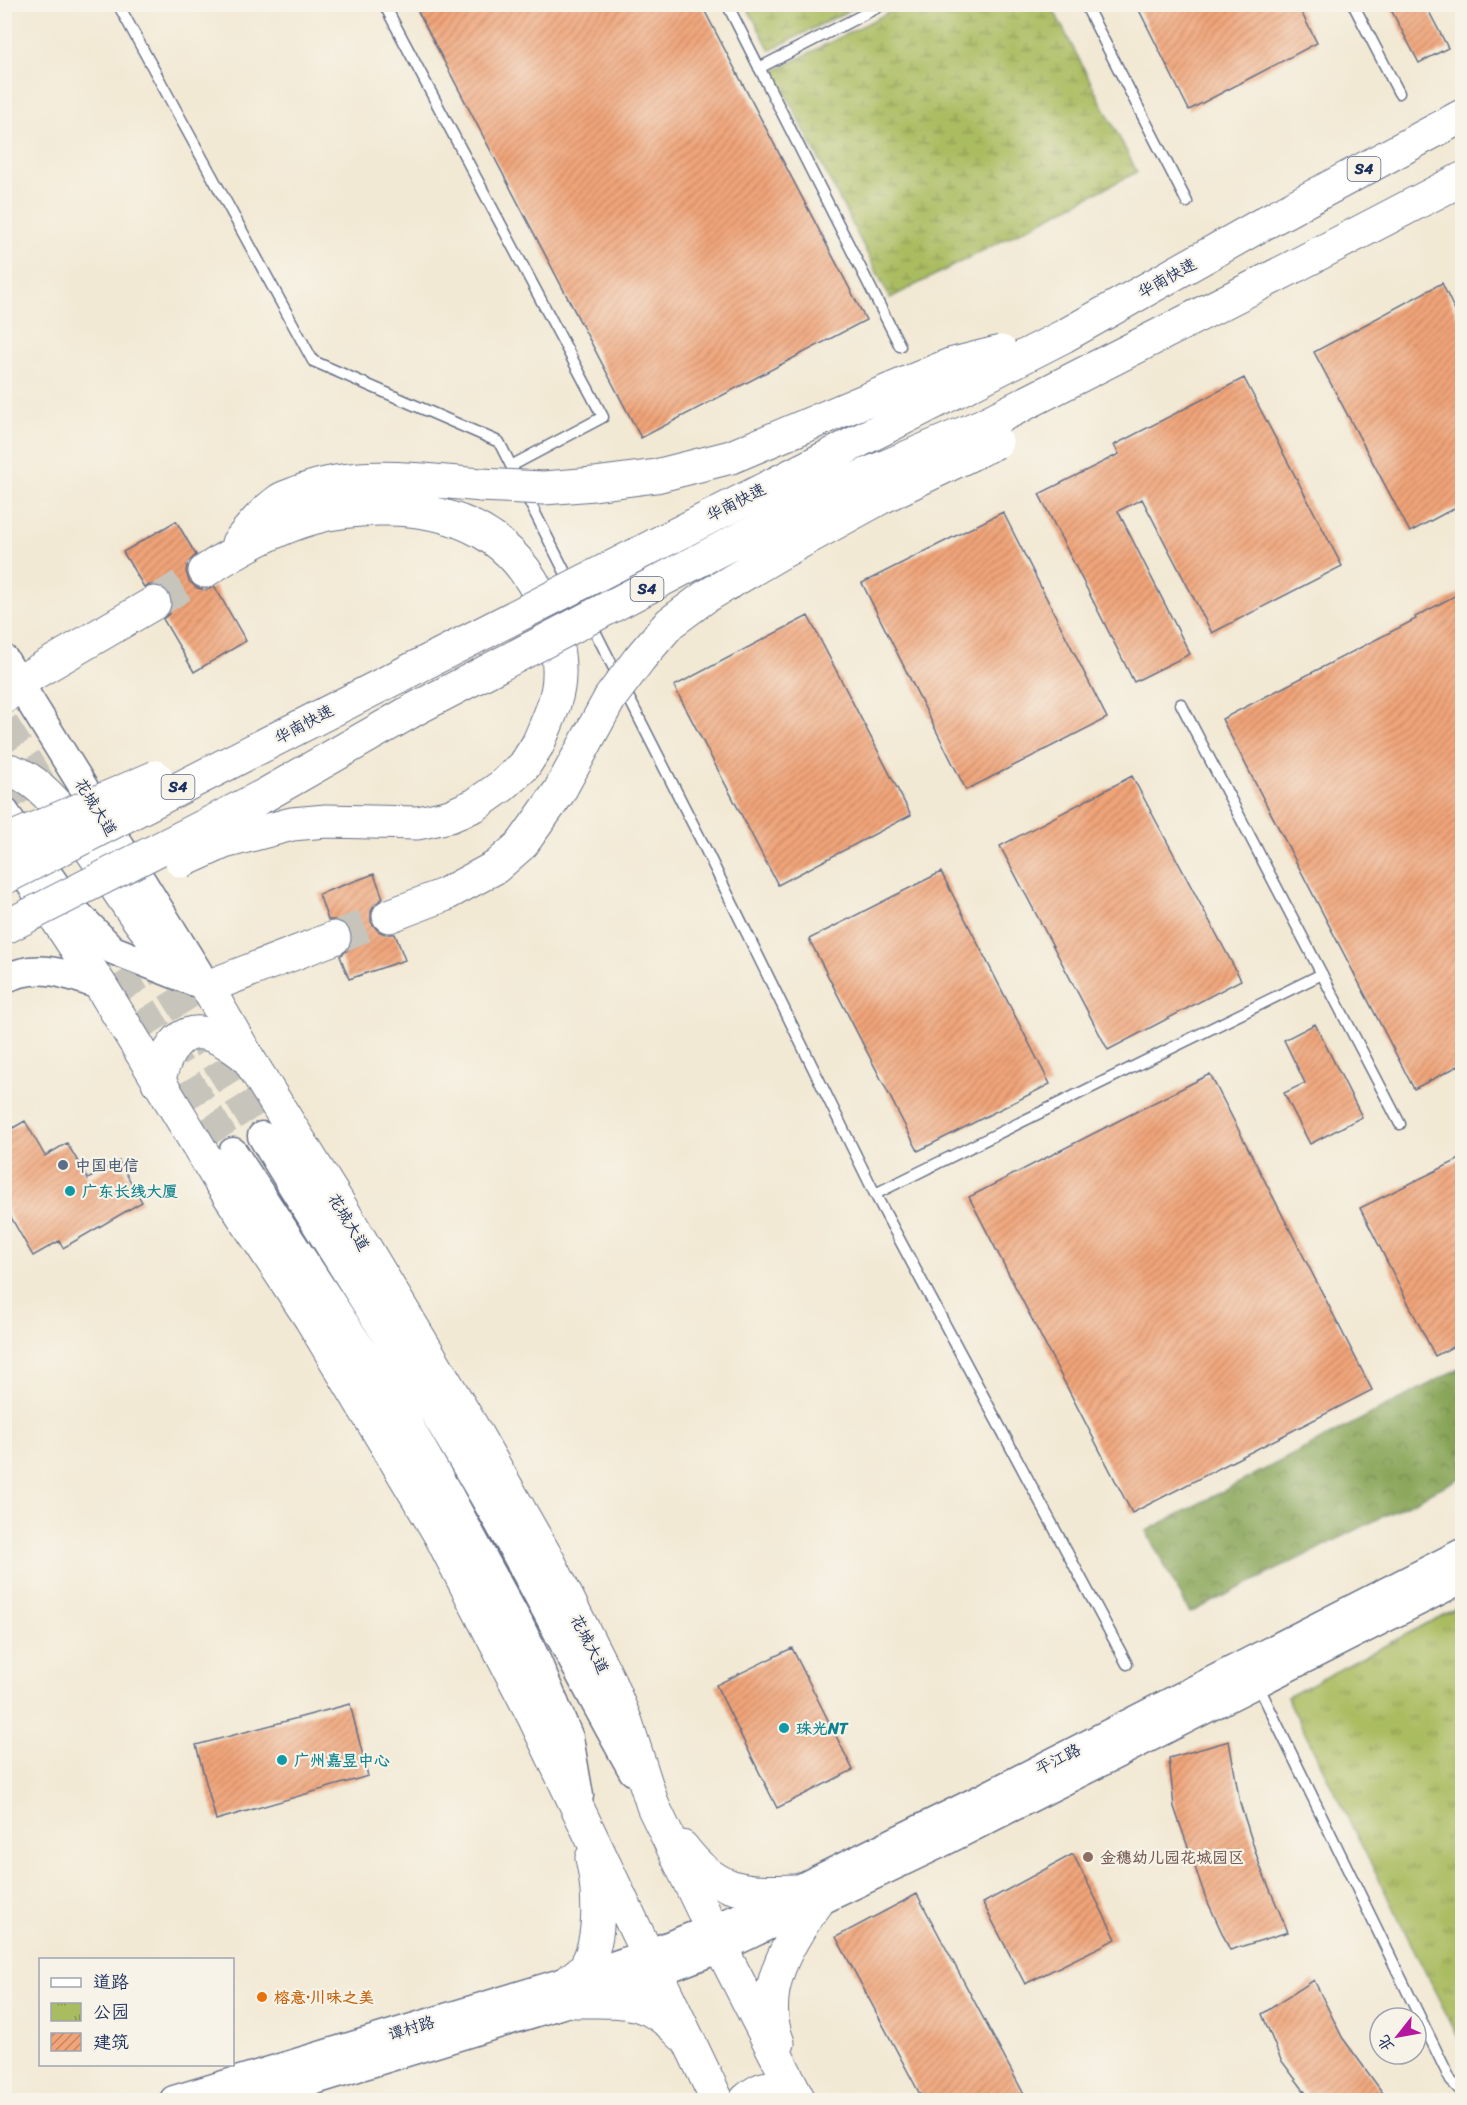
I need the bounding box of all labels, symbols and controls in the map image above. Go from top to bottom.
road number: S4 [1348,157,1380,181]
street label: 华南快速 [1132,250,1202,306]
street label: 华南快速 [701,475,771,529]
road number: S4 [630,577,664,601]
street label: 华南快速 [269,696,339,752]
street label: 花城大道 [67,772,125,842]
road number: S4 [162,775,195,799]
place label: 中国电信 [75,1151,139,1180]
marker: 中国电信 [56,1158,70,1172]
place label: 广东长线大厦 [82,1177,178,1206]
marker: 广东长线大厦 [63,1184,77,1198]
street label: 花城大道 [320,1187,378,1257]
street label: 花城大道 [563,1609,617,1679]
place label: 珠光NT [796,1714,849,1743]
marker: 珠光NT [777,1721,791,1735]
street label: 平江路 [1030,1735,1086,1783]
place label: 广州嘉昱中心 [294,1746,390,1775]
marker: 广州嘉昱中心 [275,1753,289,1767]
place label: 金穗幼儿园花城园区 [1100,1843,1244,1872]
marker: 金穗幼儿园花城园区 [1081,1850,1095,1864]
legend [39,1958,234,2066]
text: 道路 [93,1966,129,1998]
place label: 榕意·川味之美 [274,1983,374,2012]
marker: 榕意·川味之美 [255,1990,269,2004]
text: 公园 [93,1996,129,2028]
north arrow [1368,2006,1428,2066]
street label: 谭村路 [384,2007,438,2049]
text: 建筑 [93,2026,129,2058]
text: 北 [1369,2029,1402,2058]

